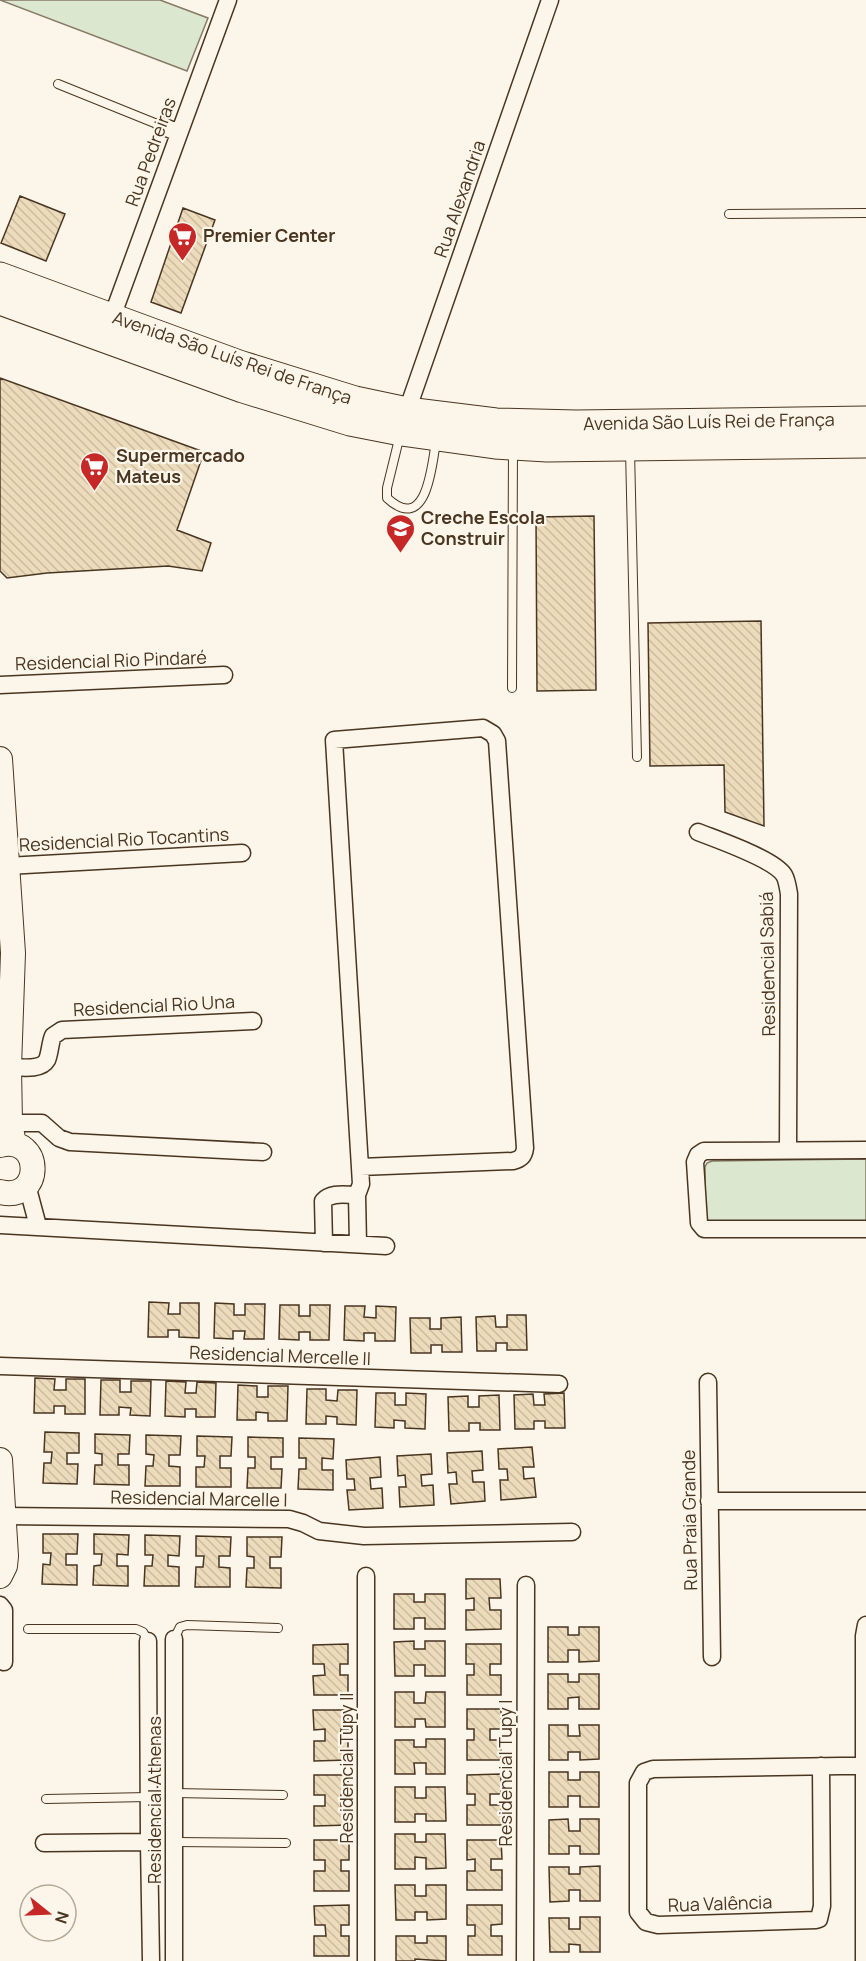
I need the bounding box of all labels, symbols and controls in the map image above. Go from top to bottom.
street label: Rua Pedreiras [119,94,181,209]
street label: Rua Alexandria [428,137,490,261]
supermarket icon: Premier Center [166,220,198,262]
place label: Premier Center [203,223,335,247]
street label: Avenida São Luís Rei de França [109,305,355,409]
street label: Avenida São Luís Rei de França [583,407,835,435]
place label: Supermercado Mateus [116,443,245,488]
supermarket icon: Supermercado Mateus [79,450,111,492]
place label: Creche Escola Construir [421,505,545,550]
school or university icon: Creche Escola Construir [384,512,416,554]
street label: Residencial Rio Pindaré [15,645,207,675]
street label: Residencial Rio Tocantins [18,822,230,856]
street label: Residencial Sabiá [754,891,780,1037]
street label: Residencial Rio Una [72,989,235,1021]
street label: Residencial Mercelle II [189,1340,371,1370]
street label: Rua Praia Grande [676,1449,702,1591]
street label: Residencial Marcelle I [110,1484,288,1512]
street label: Residencial Tupy II [334,1692,358,1844]
street label: Residencial Tupy I [493,1700,517,1846]
street label: Residencial Athenas [142,1716,166,1884]
north arrow [18,1883,78,1943]
street label: Rua Valência [667,1889,773,1917]
text: N [50,1909,75,1927]

